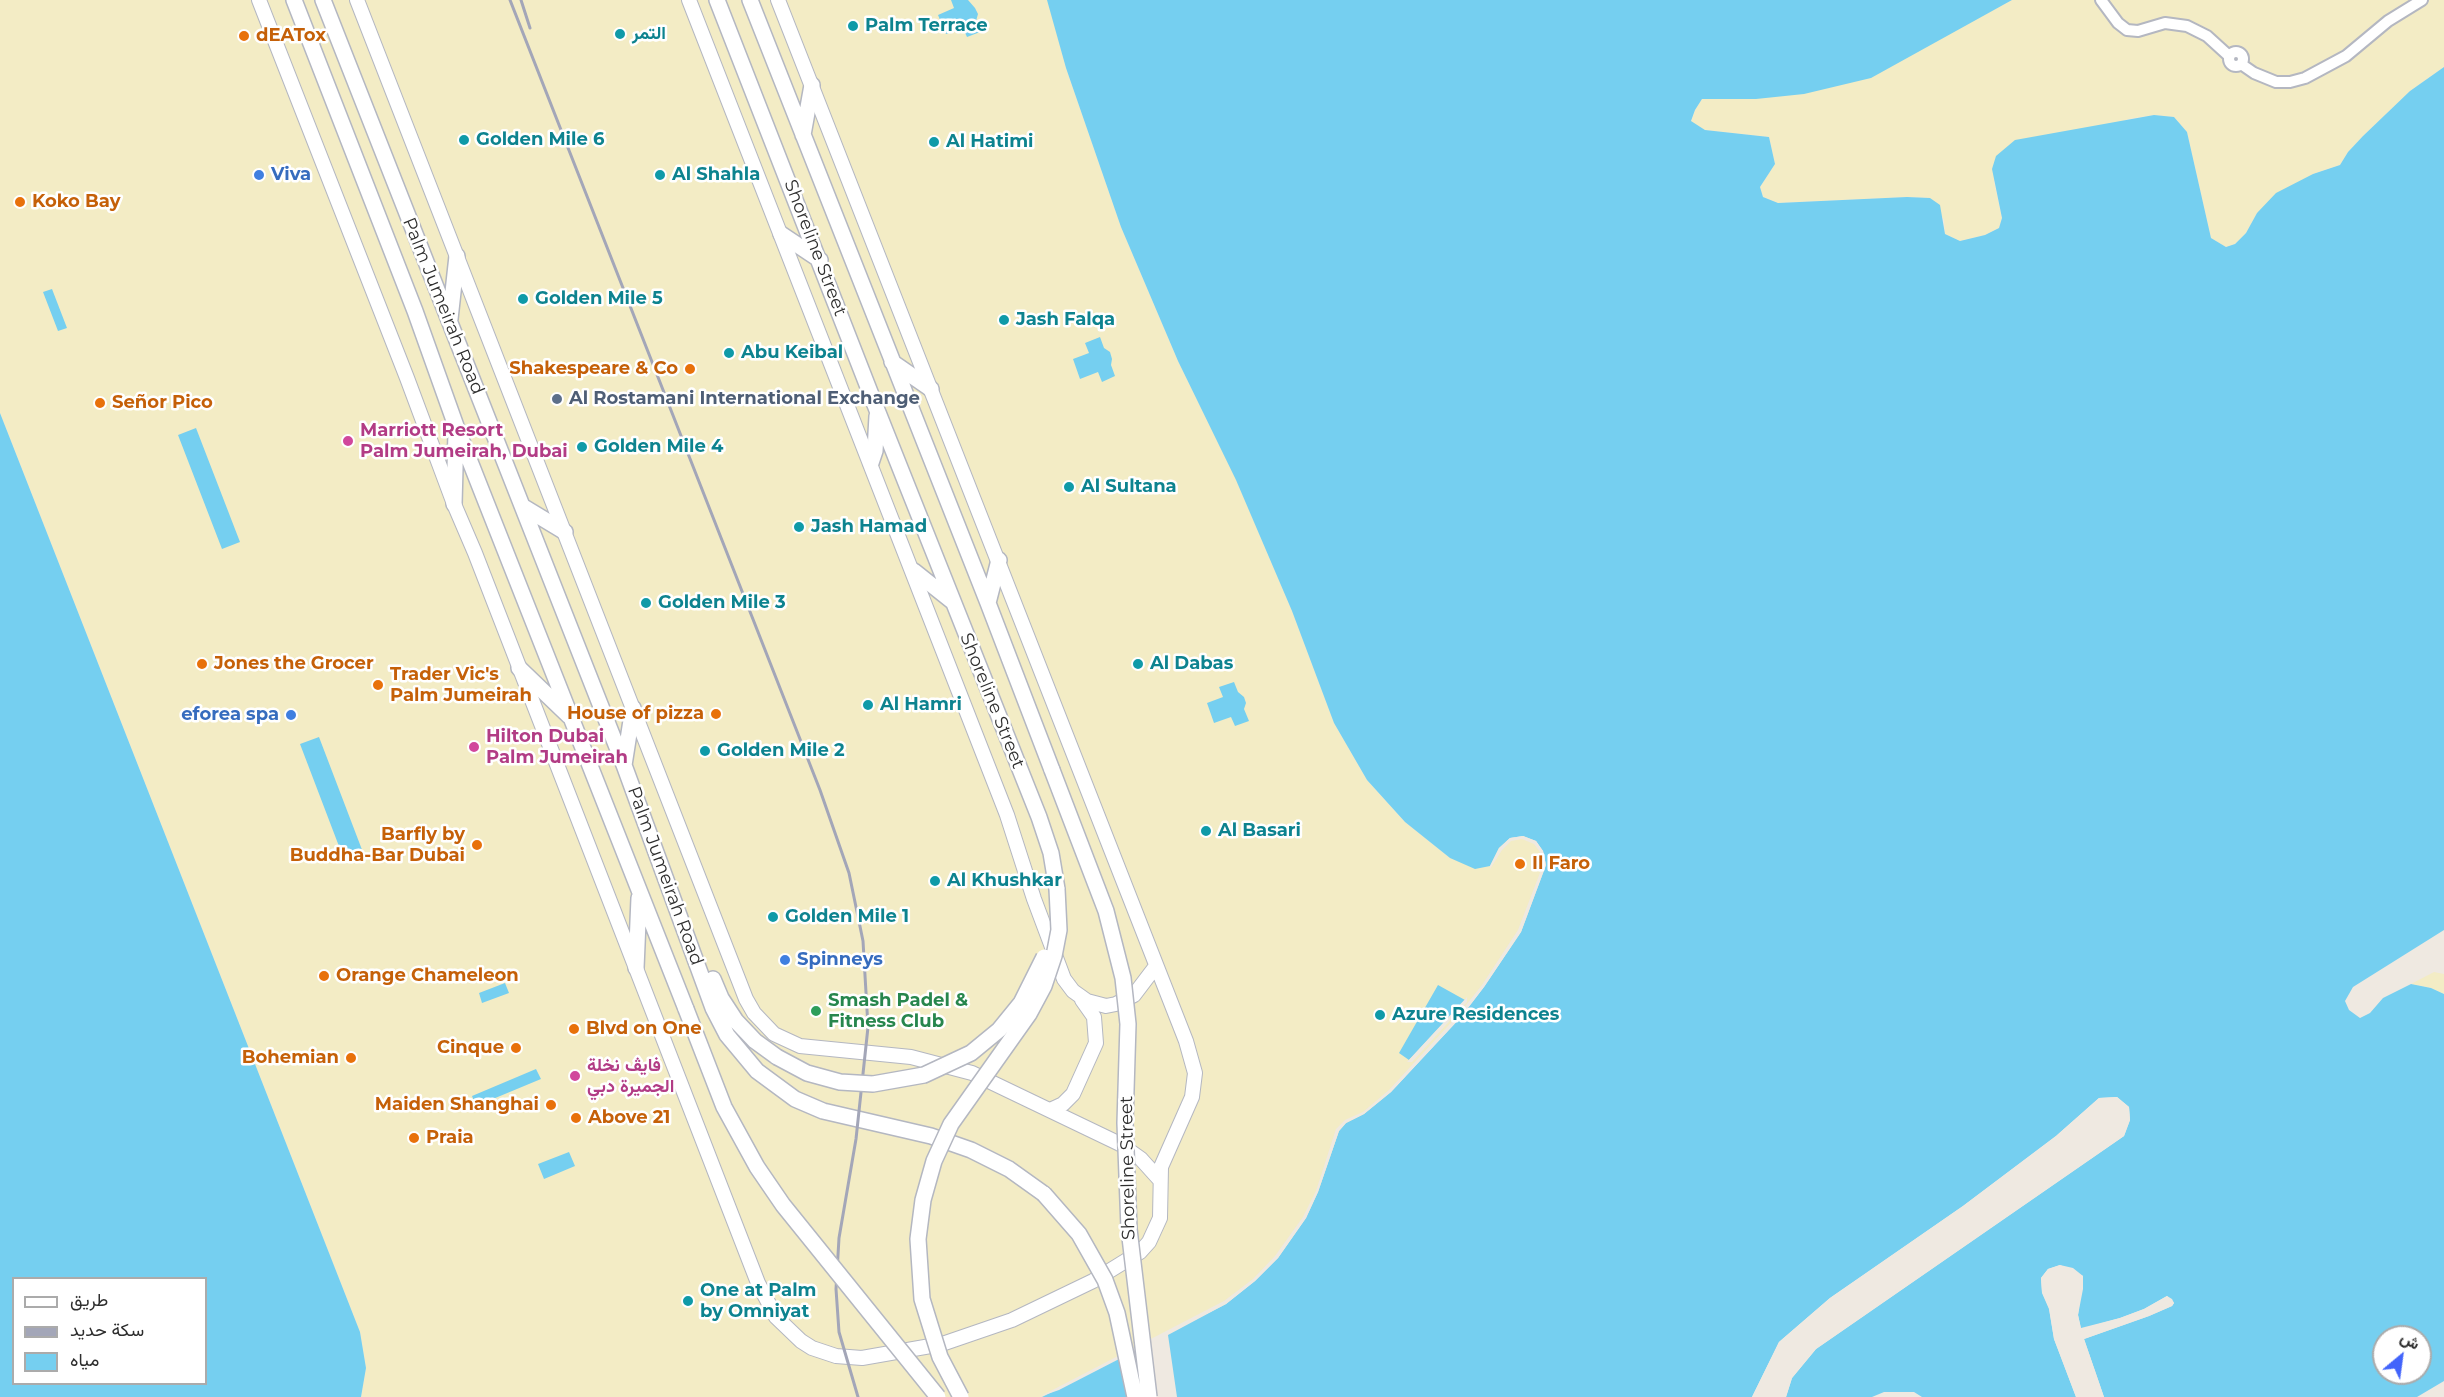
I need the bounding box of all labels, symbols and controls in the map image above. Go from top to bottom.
place label: Palm Terrace [865,15,988,37]
marker: Palm Terrace [846,19,860,33]
place label: التمر [632,23,666,45]
place label: dEATox [256,25,326,47]
marker: التمر [613,27,627,41]
marker: dEATox [237,29,251,43]
place label: Golden Mile 6 [476,129,604,151]
place label: Al Hatimi [946,131,1033,153]
marker: Golden Mile 6 [457,133,471,147]
marker: Al Hatimi [927,135,941,149]
place label: Viva [271,164,311,186]
place label: Al Shahla [672,164,760,186]
marker: Viva [252,168,266,182]
marker: Al Shahla [653,168,667,182]
street label: Shoreline Street [779,177,851,319]
place label: Koko Bay [32,191,120,213]
marker: Koko Bay [13,195,27,209]
street label: Palm Jumeirah Road [398,214,488,398]
place label: Golden Mile 5 [535,288,663,310]
marker: Golden Mile 5 [516,292,530,306]
place label: Jash Falqa [1016,309,1115,331]
marker: Jash Falqa [997,313,1011,327]
place label: Abu Keibal [741,342,843,364]
marker: Abu Keibal [722,346,736,360]
place label: Shakespeare & Co [509,358,678,380]
marker: Shakespeare & Co [683,362,697,376]
place label: Al Rostamani International Exchange [569,388,920,410]
place label: Señor Pico [112,392,213,414]
marker: Al Rostamani International Exchange [550,392,564,406]
marker: Señor Pico [93,396,107,410]
place label: Marriott Resort Palm Jumeirah, Dubai [360,420,568,462]
marker: Marriott Resort Palm Jumeirah, Dubai [341,434,355,448]
place label: Golden Mile 4 [594,436,723,458]
marker: Golden Mile 4 [575,440,589,454]
place label: Al Sultana [1081,476,1177,498]
marker: Al Sultana [1062,480,1076,494]
place label: Jash Hamad [811,516,927,538]
marker: Jash Hamad [792,520,806,534]
place label: Golden Mile 3 [658,592,786,614]
marker: Golden Mile 3 [639,596,653,610]
street label: Shoreline Street [955,630,1029,772]
place label: Jones the Grocer [214,653,374,675]
place label: Al Dabas [1150,653,1233,675]
marker: Jones the Grocer [195,657,209,671]
marker: Al Dabas [1131,657,1145,671]
place label: Trader Vic's Palm Jumeirah [390,664,532,706]
marker: Trader Vic's Palm Jumeirah [371,678,385,692]
place label: Al Hamri [880,694,962,716]
marker: Al Hamri [861,698,875,712]
place label: House of pizza [567,703,704,725]
place label: eforea spa [181,704,279,726]
marker: House of pizza [709,707,723,721]
marker: eforea spa [284,708,298,722]
place label: Hilton Dubai Palm Jumeirah [486,726,628,768]
marker: Hilton Dubai Palm Jumeirah [467,740,481,754]
place label: Golden Mile 2 [717,740,845,762]
marker: Golden Mile 2 [698,744,712,758]
street label: Palm Jumeirah Road [623,784,707,968]
place label: Al Basari [1218,820,1301,842]
place label: Barfly by Buddha-Bar Dubai [290,824,465,866]
marker: Al Basari [1199,824,1213,838]
marker: Barfly by Buddha-Bar Dubai [470,838,484,852]
place label: Il Faro [1532,853,1590,875]
marker: Il Faro [1513,857,1527,871]
place label: Al Khushkar [947,870,1062,892]
marker: Al Khushkar [928,874,942,888]
place label: Golden Mile 1 [785,906,909,928]
marker: Golden Mile 1 [766,910,780,924]
place label: Spinneys [797,949,883,971]
marker: Spinneys [778,953,792,967]
place label: Orange Chameleon [336,965,519,987]
marker: Orange Chameleon [317,969,331,983]
place label: Smash Padel & Fitness Club [828,990,968,1032]
marker: Smash Padel & Fitness Club [809,1004,823,1018]
place label: Azure Residences [1392,1004,1559,1026]
marker: Azure Residences [1373,1008,1387,1022]
place label: Blvd on One [586,1018,702,1040]
marker: Blvd on One [567,1022,581,1036]
place label: Cinque [437,1037,504,1059]
marker: Cinque [509,1041,523,1055]
place label: Bohemian [242,1047,339,1069]
marker: Bohemian [344,1051,358,1065]
place label: فايڤ نخلة الجميرة دبي [587,1055,674,1098]
marker: فايڤ نخلة الجميرة دبي [568,1069,582,1083]
place label: Maiden Shanghai [375,1094,539,1116]
street label: Shoreline Street [1116,1096,1140,1240]
marker: Maiden Shanghai [544,1098,558,1112]
place label: Above 21 [588,1107,670,1129]
marker: Above 21 [569,1111,583,1125]
place label: Praia [426,1127,474,1149]
marker: Praia [407,1131,421,1145]
legend [12,1277,207,1385]
place label: One at Palm by Omniyat [700,1280,816,1322]
text: طريق [70,1289,108,1311]
marker: One at Palm by Omniyat [681,1294,695,1308]
text: سكة حديد [70,1319,144,1341]
north arrow [2372,1325,2432,1385]
text: ش [2397,1328,2423,1354]
text: مياه [70,1349,99,1371]

